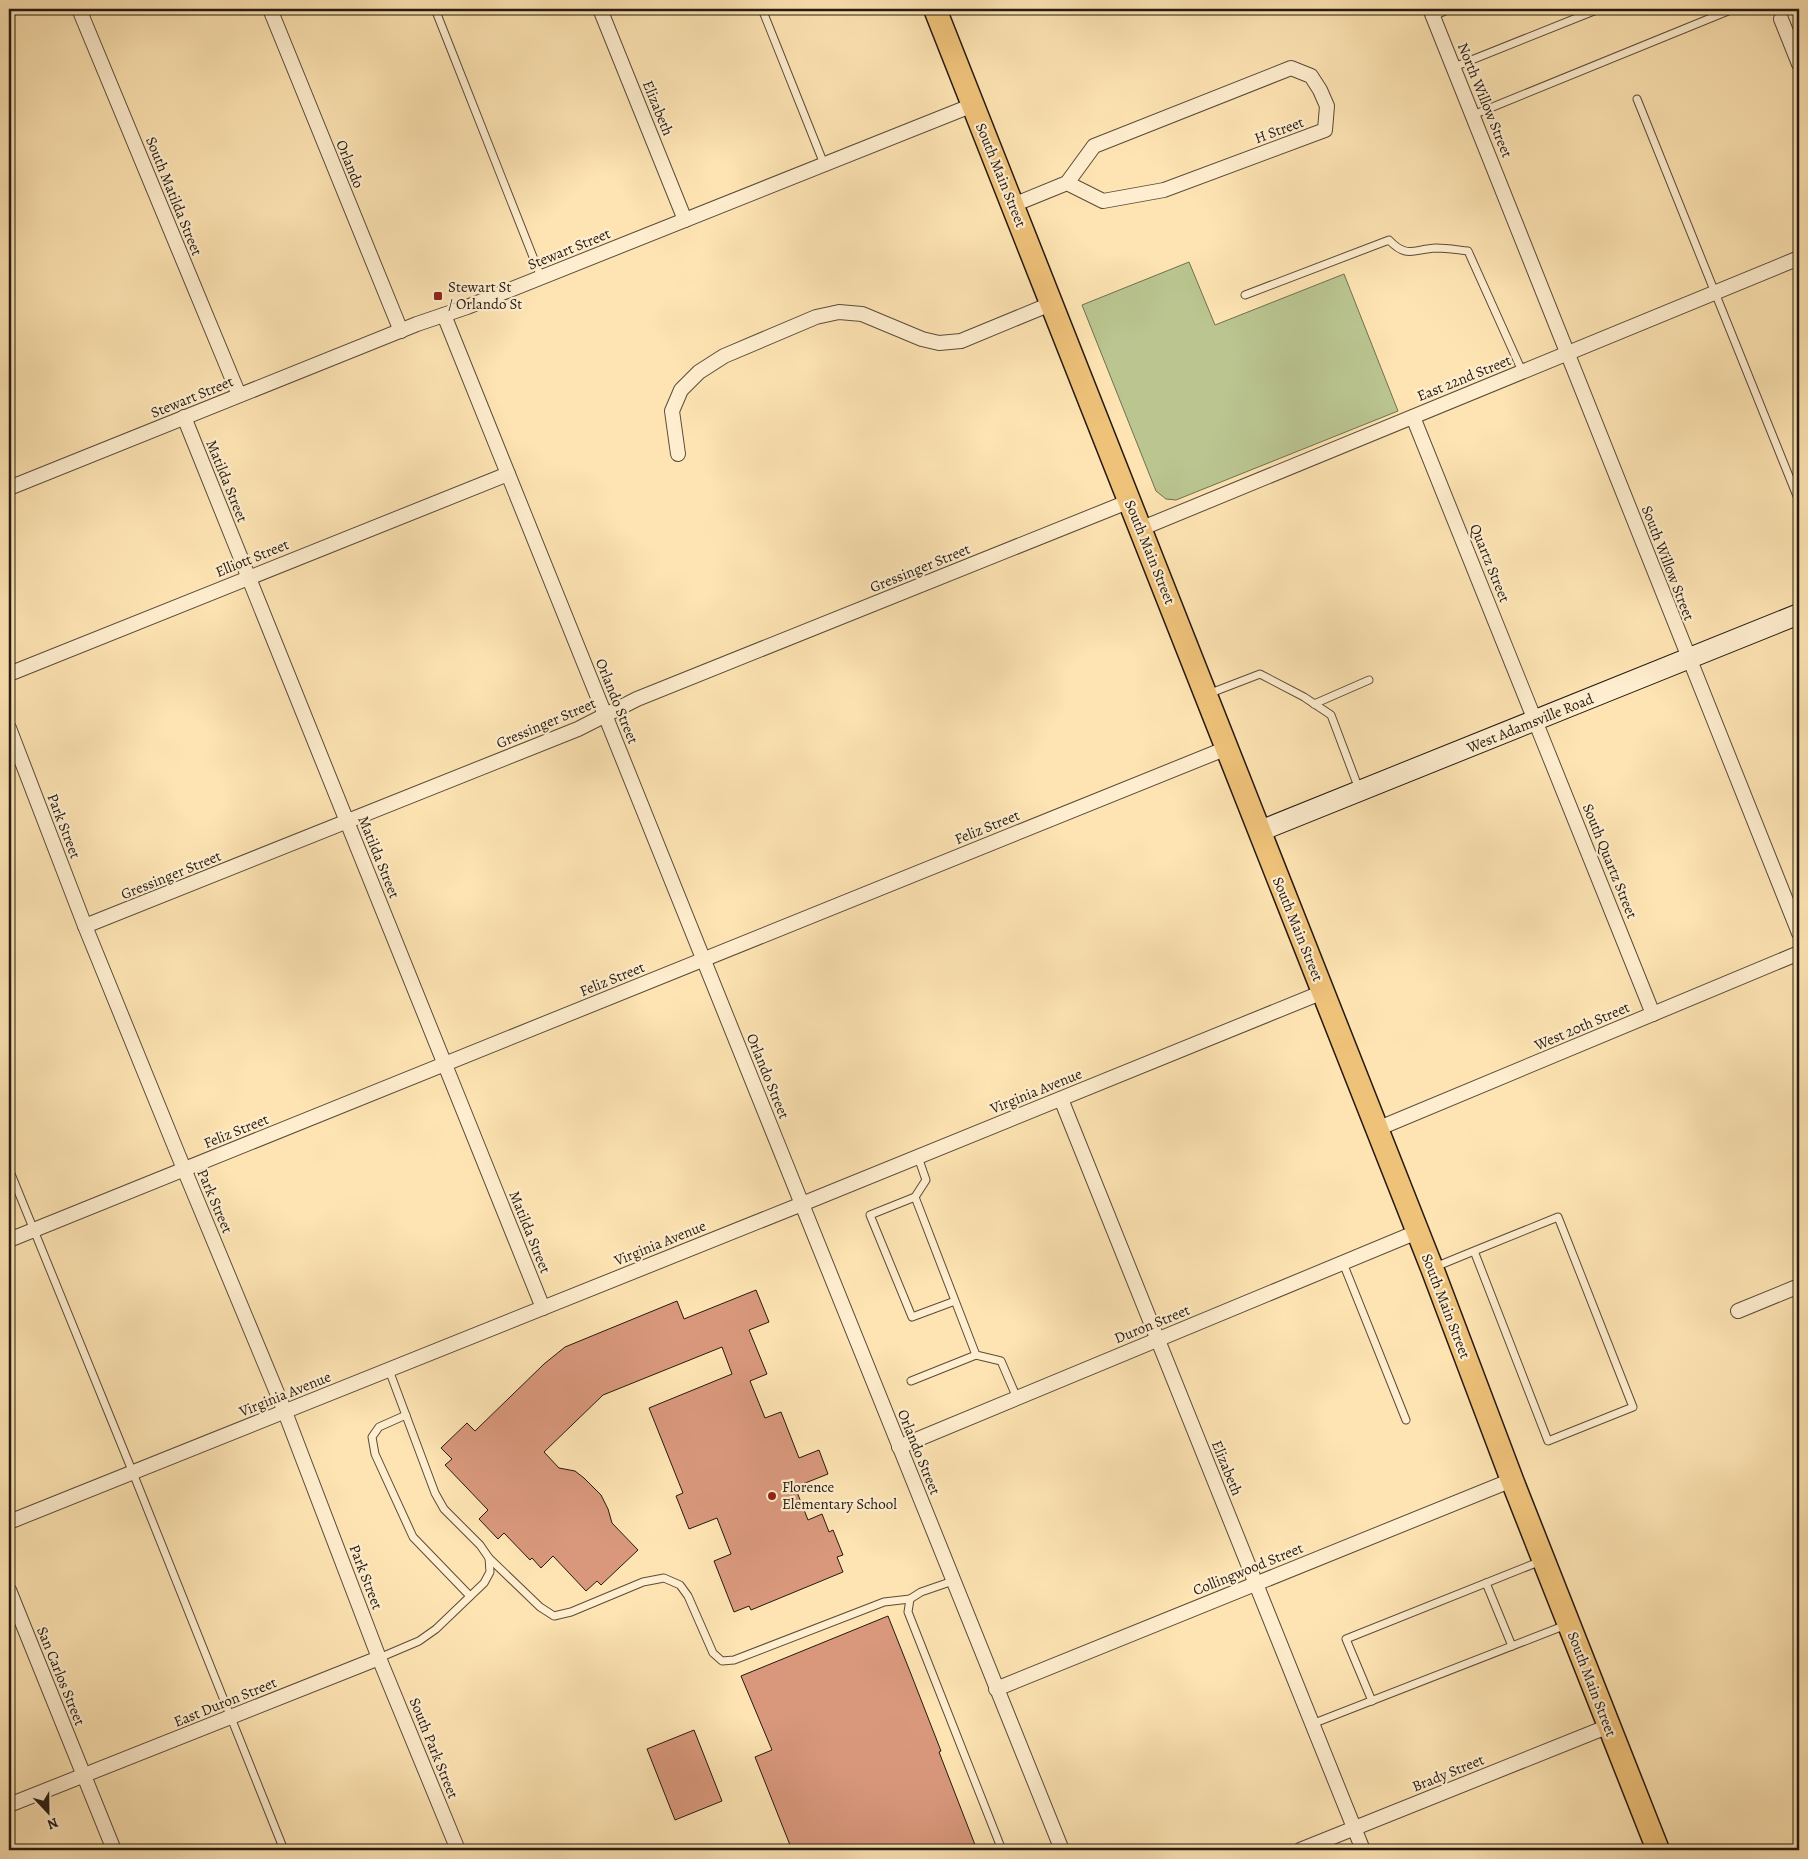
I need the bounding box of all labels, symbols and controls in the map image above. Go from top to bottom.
street label: North Willow Street [1453,40,1517,160]
street label: Elizabeth [638,77,678,139]
street label: H Street [1252,112,1307,148]
street label: South Main Street [971,120,1031,230]
street label: South Matilda Street [141,134,207,258]
street label: Orlando [331,137,369,191]
street label: Stewart Street [525,223,613,275]
place label: Stewart St / Orlando St [448,277,522,314]
marker: Stewart St / Orlando St [432,290,444,302]
street label: East 22nd Street [1414,350,1514,406]
street label: Stewart Street [148,371,236,423]
street label: Matilda Street [201,437,253,525]
street label: South Main Street [1120,497,1180,607]
street label: South Willow Street [1637,503,1699,623]
street label: Quartz Street [1465,521,1515,605]
street label: Elliott Street [212,534,292,582]
street label: Gressinger Street [867,539,973,597]
street label: Orlando Street [591,655,643,747]
street label: West Adamsville Road [1463,688,1597,758]
street label: Gressinger Street [493,693,599,753]
street label: Park Street [42,791,86,861]
street label: South Quartz Street [1578,801,1642,921]
street label: Feliz Street [952,805,1022,849]
street label: Matilda Street [353,813,405,901]
street label: Gressinger Street [118,846,224,904]
street label: South Main Street [1268,874,1328,984]
street label: Feliz Street [577,957,647,1001]
street label: West 20th Street [1530,997,1633,1055]
street label: Orlando Street [742,1030,794,1122]
street label: Virginia Avenue [986,1063,1085,1119]
street label: Feliz Street [201,1109,271,1153]
street label: Park Street [193,1166,238,1236]
street label: Matilda Street [504,1188,556,1276]
street label: Virginia Avenue [610,1215,709,1271]
street label: South Main Street [1417,1251,1475,1361]
street label: Duron Street [1111,1300,1193,1348]
street label: Virginia Avenue [235,1366,334,1422]
street label: Orlando Street [893,1406,945,1498]
street label: Elizabeth [1207,1437,1247,1499]
place label: Florence Elementary School [782,1477,897,1514]
marker: Florence Elementary School [766,1490,778,1502]
street label: Collingwood Street [1190,1538,1306,1600]
street label: Park Street [344,1542,388,1612]
street label: San Carlos Street [32,1624,90,1728]
street label: South Main Street [1563,1629,1621,1739]
street label: East Duron Street [171,1672,279,1732]
street label: South Park Street [405,1695,463,1801]
street label: Brady Street [1409,1749,1487,1797]
north arrow [22,1786,72,1836]
text: N [44,1813,61,1834]

